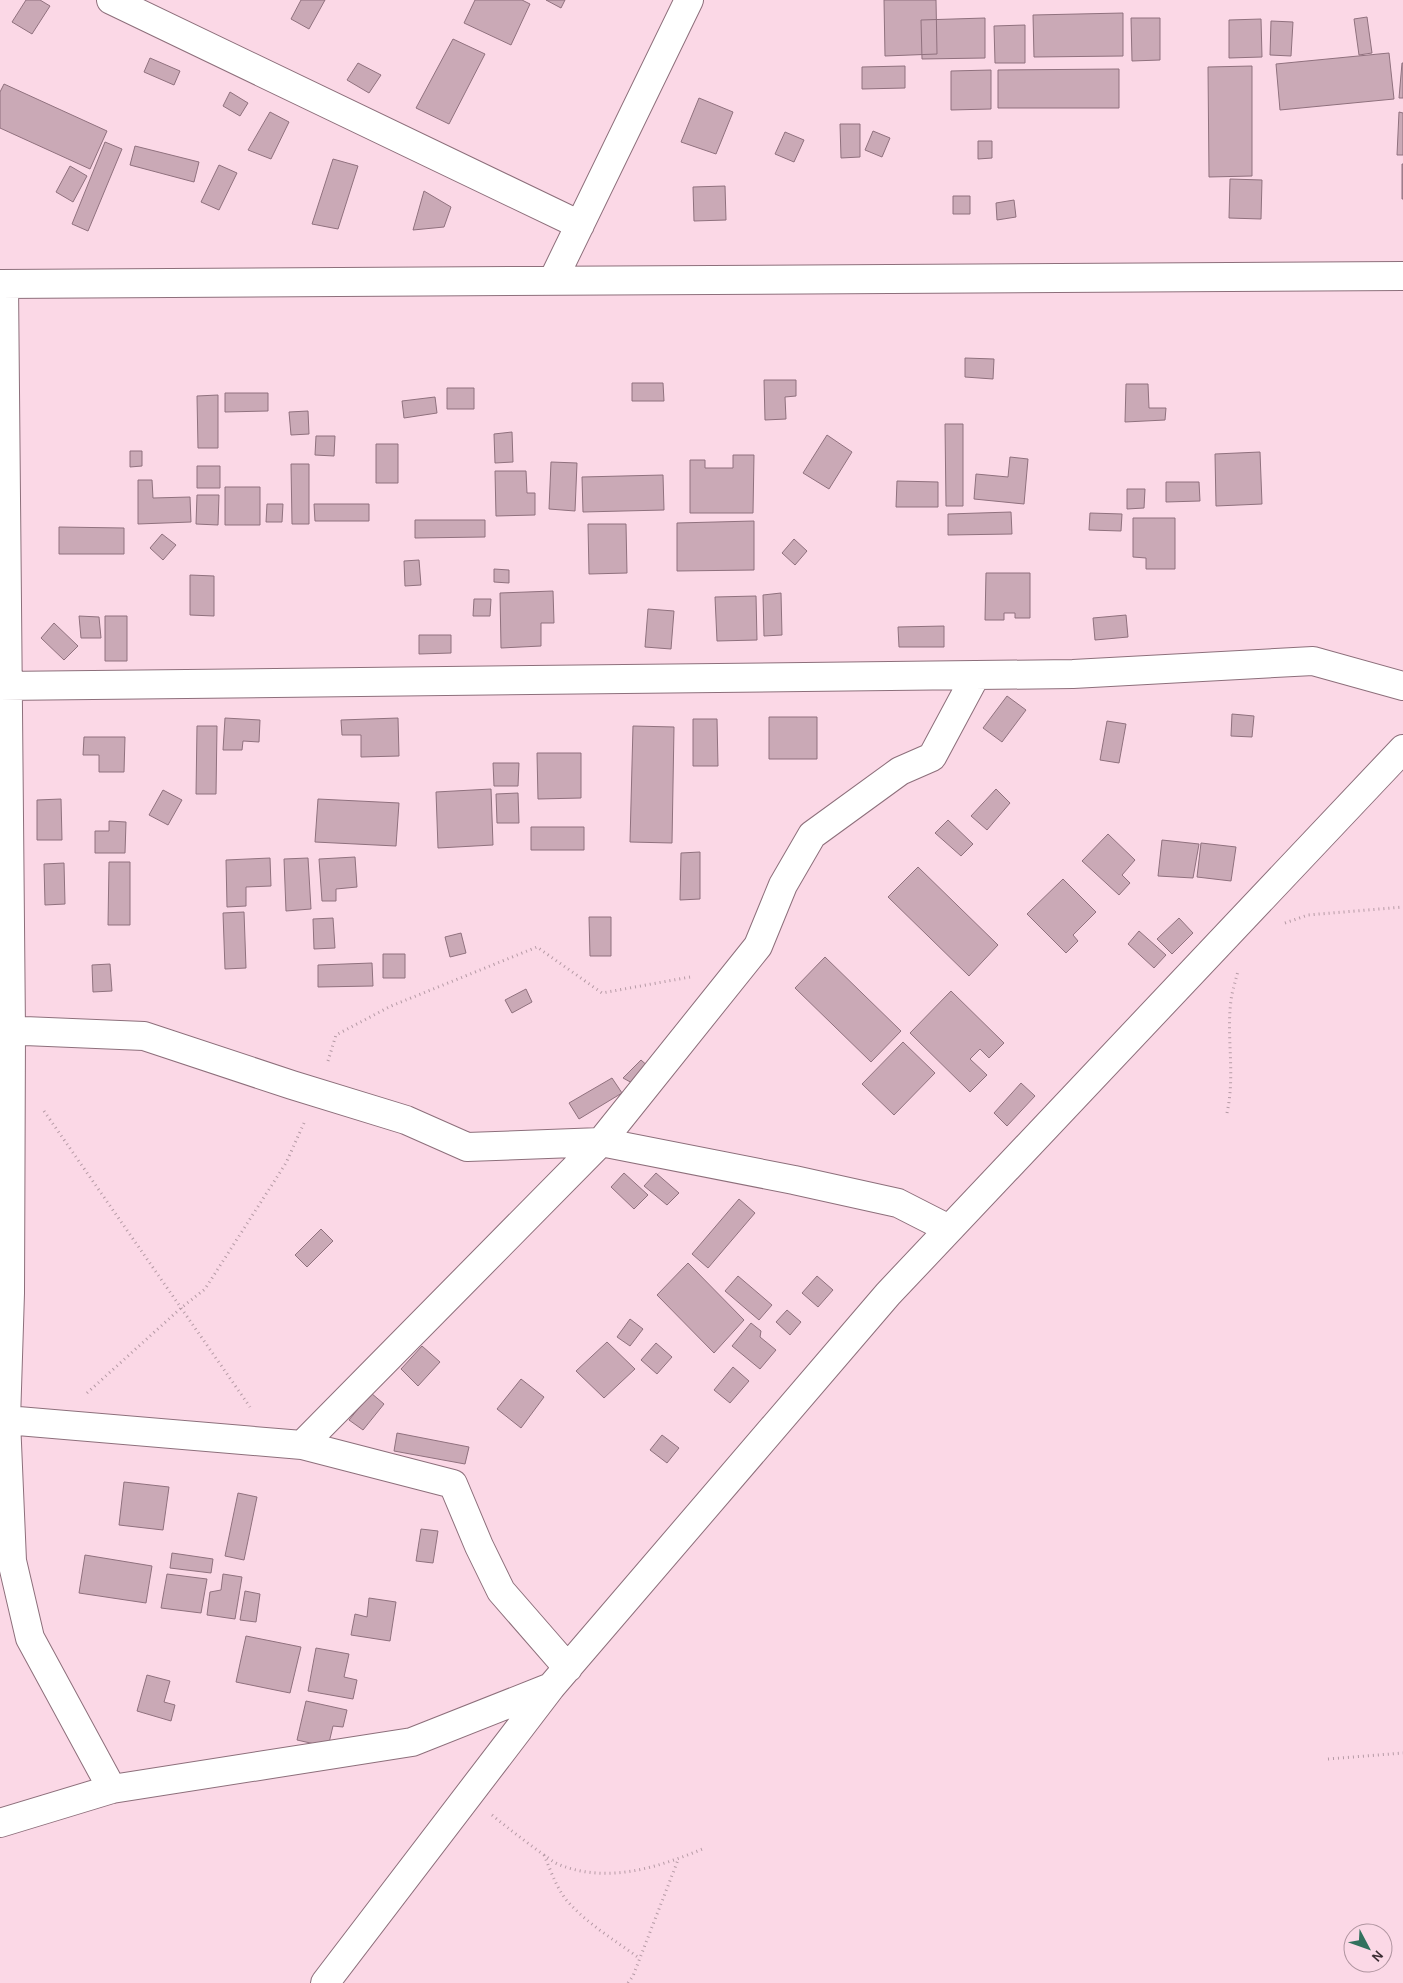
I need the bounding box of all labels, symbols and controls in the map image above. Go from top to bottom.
north arrow [1343,1923,1393,1973]
text: N [1369,1948,1386,1964]

